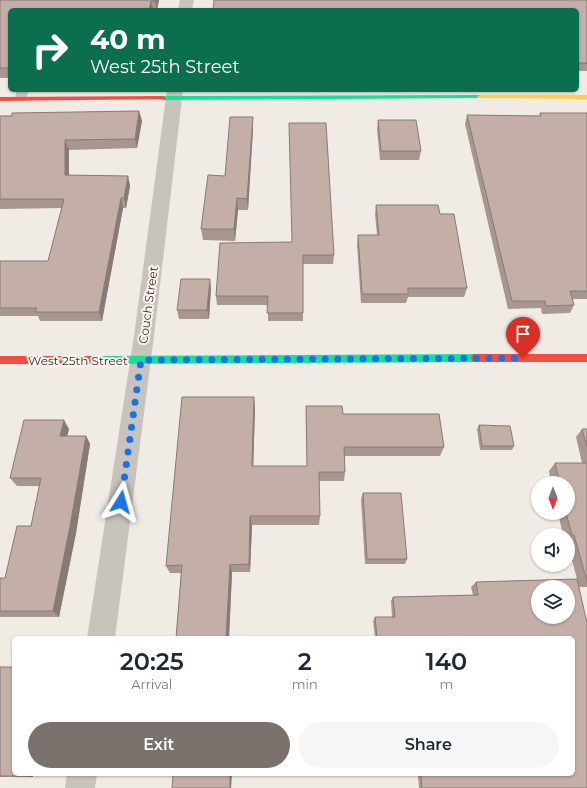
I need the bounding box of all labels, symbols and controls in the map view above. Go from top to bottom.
text: 40 m [90,22,166,56]
icon: right [24,24,76,76]
text: West 25th Street [90,56,240,78]
street label: Couch Street [135,265,161,345]
pin [506,317,540,358]
icon: arrive [512,323,534,345]
street label: West 25th Street [28,353,128,368]
north arrow [531,476,575,520]
map controls [531,476,575,624]
position arrow [100,481,142,523]
button: sound [531,528,575,572]
button: layers [531,580,575,624]
text: 20:25 [120,647,184,676]
text: 2 [298,647,312,676]
text: 140 [426,647,467,676]
text: Arrival [131,676,172,692]
text: min [292,676,318,692]
text: m [439,676,453,692]
button: Exit [28,722,290,768]
button: Share [298,722,559,768]

